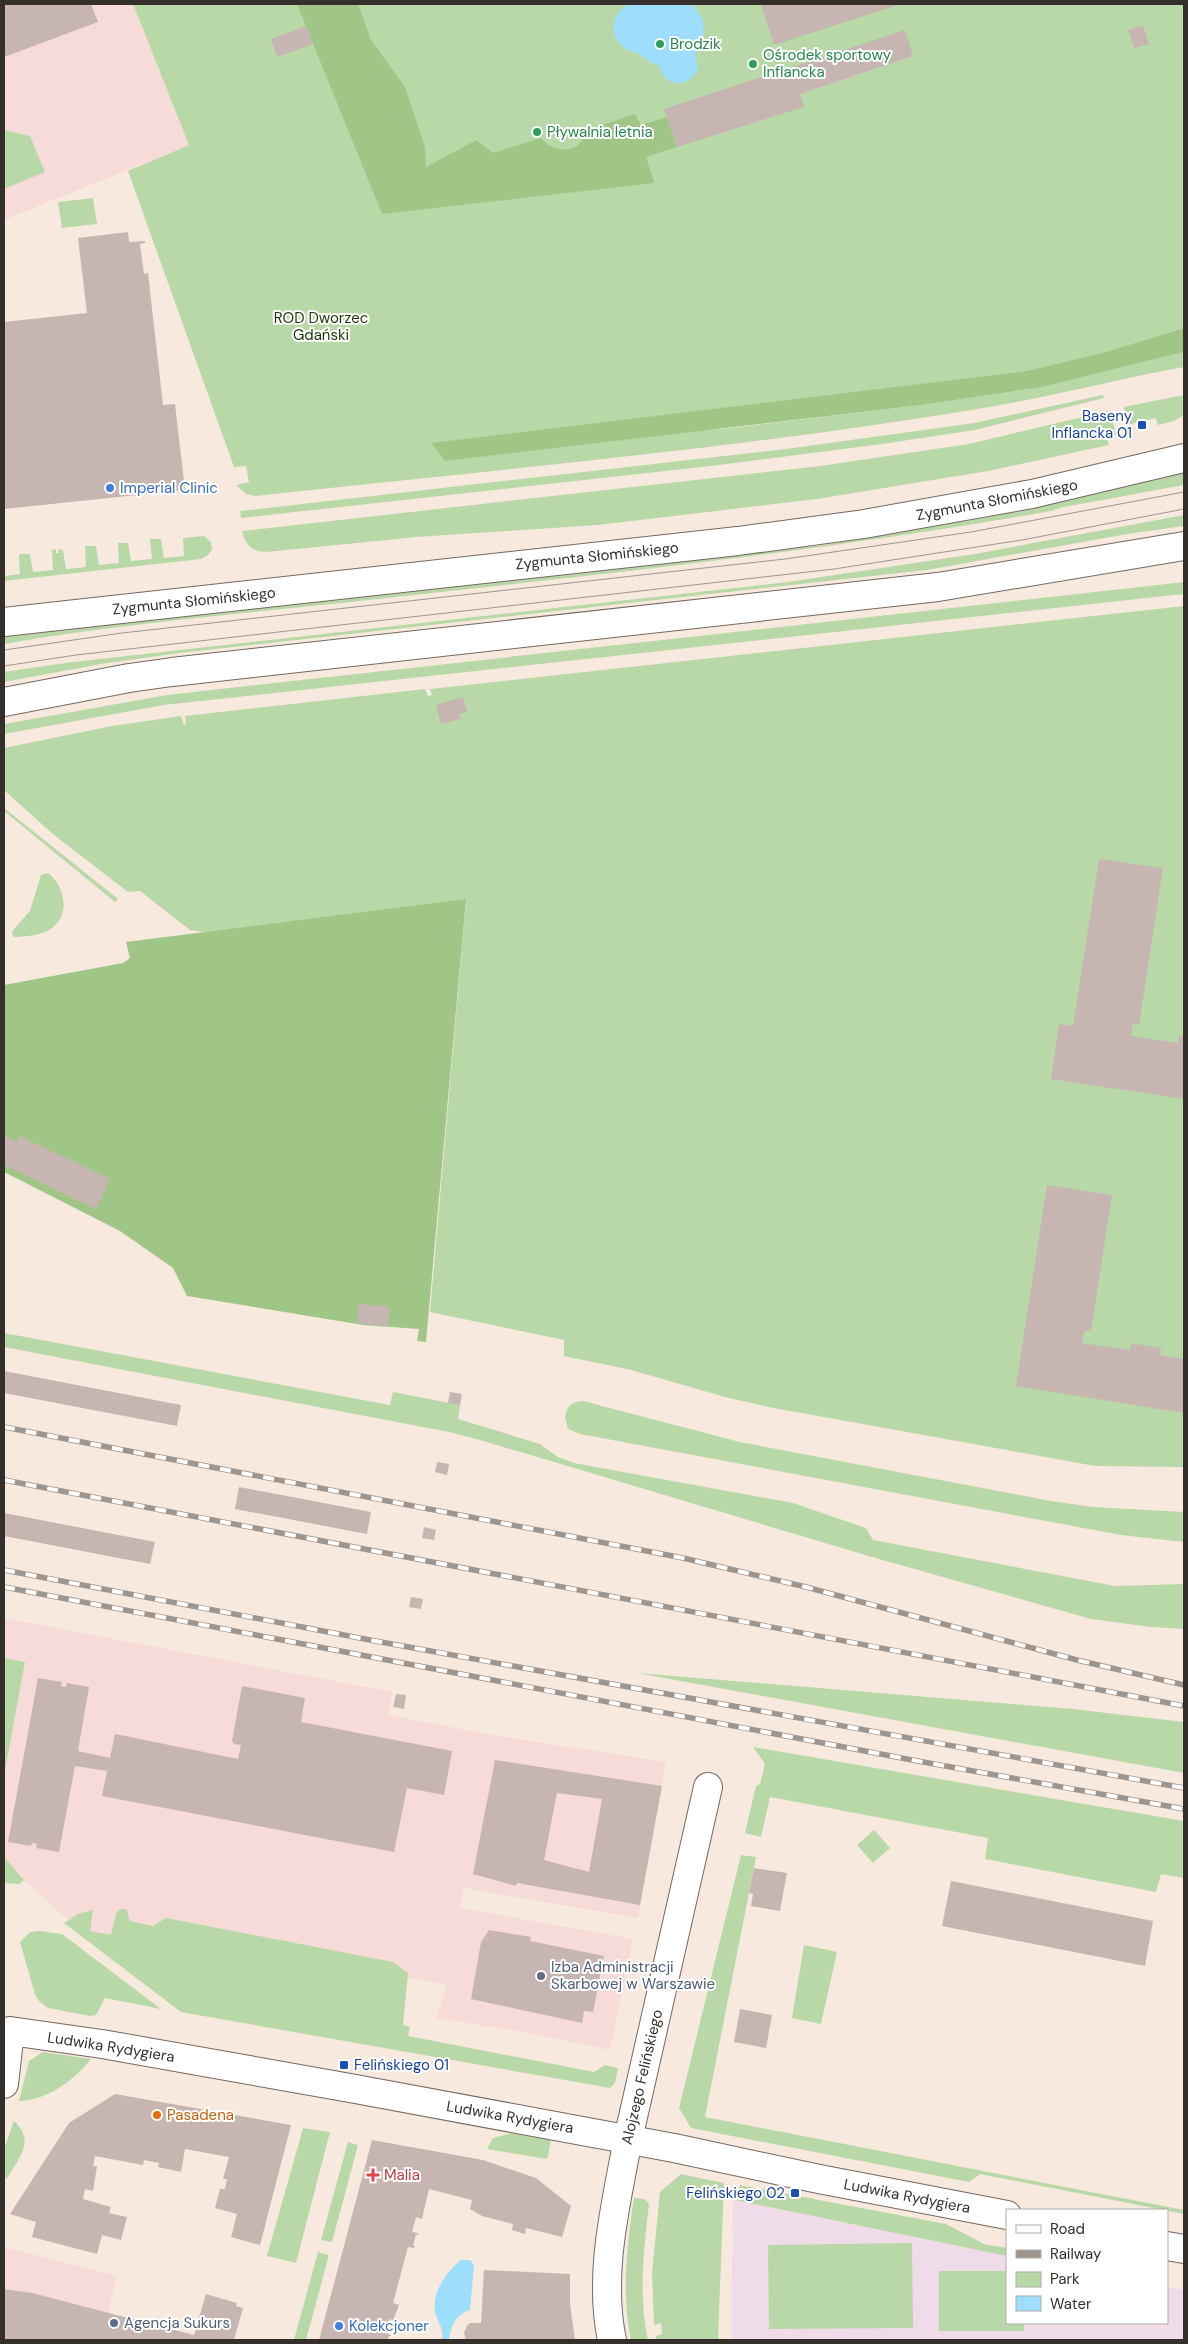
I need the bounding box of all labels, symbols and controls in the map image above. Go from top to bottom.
place label: Brodzik [670,34,721,54]
marker: Brodzik [654,38,666,50]
place label: Ośrodek sportowy Inflancka [763,45,892,82]
marker: Ośrodek sportowy Inflancka [747,58,759,70]
place label: Pływalnia letnia [547,122,653,142]
marker: Pływalnia letnia [531,126,543,138]
park label: ROD Dworzec Gdański [274,308,368,345]
place label: Baseny Inflancka 01 [1051,406,1133,443]
marker: Baseny Inflancka 01 [1136,419,1148,431]
street label: Zygmunta Słomińskiego [915,475,1080,525]
place label: Imperial Clinic [120,478,218,498]
marker: Imperial Clinic [104,482,116,494]
street label: Zygmunta Słomińskiego [514,537,680,575]
street label: Zygmunta Słomińskiego [111,582,277,620]
place label: Izba Administracji Skarbowej w Warszawie [551,1957,715,1994]
marker: Izba Administracji Skarbowej w Warszawie [535,1970,547,1982]
street label: Alojzego Felińskiego [617,2007,667,2147]
street label: Ludwika Rydygiera [46,2027,176,2067]
place label: Felińskiego 01 [354,2055,449,2075]
marker: Felińskiego 01 [338,2059,350,2071]
street label: Ludwika Rydygiera [445,2096,575,2138]
place label: Pasadena [167,2105,234,2125]
marker: Pasadena [151,2109,163,2121]
place label: Malia [384,2165,420,2185]
marker: Malia [366,2168,380,2182]
street label: Ludwika Rydygiera [842,2174,972,2218]
place label: Felińskiego 02 [686,2183,785,2203]
marker: Felińskiego 02 [789,2187,801,2199]
legend [1006,2209,1168,2324]
text: Road [1050,2219,1085,2239]
text: Railway [1050,2244,1102,2264]
text: Park [1050,2269,1080,2289]
text: Water [1050,2294,1092,2314]
place label: Agencja Sukurs [124,2313,230,2333]
place label: Kolekcjoner [349,2316,429,2336]
marker: Agencja Sukurs [108,2317,120,2329]
marker: Kolekcjoner [333,2320,345,2332]

